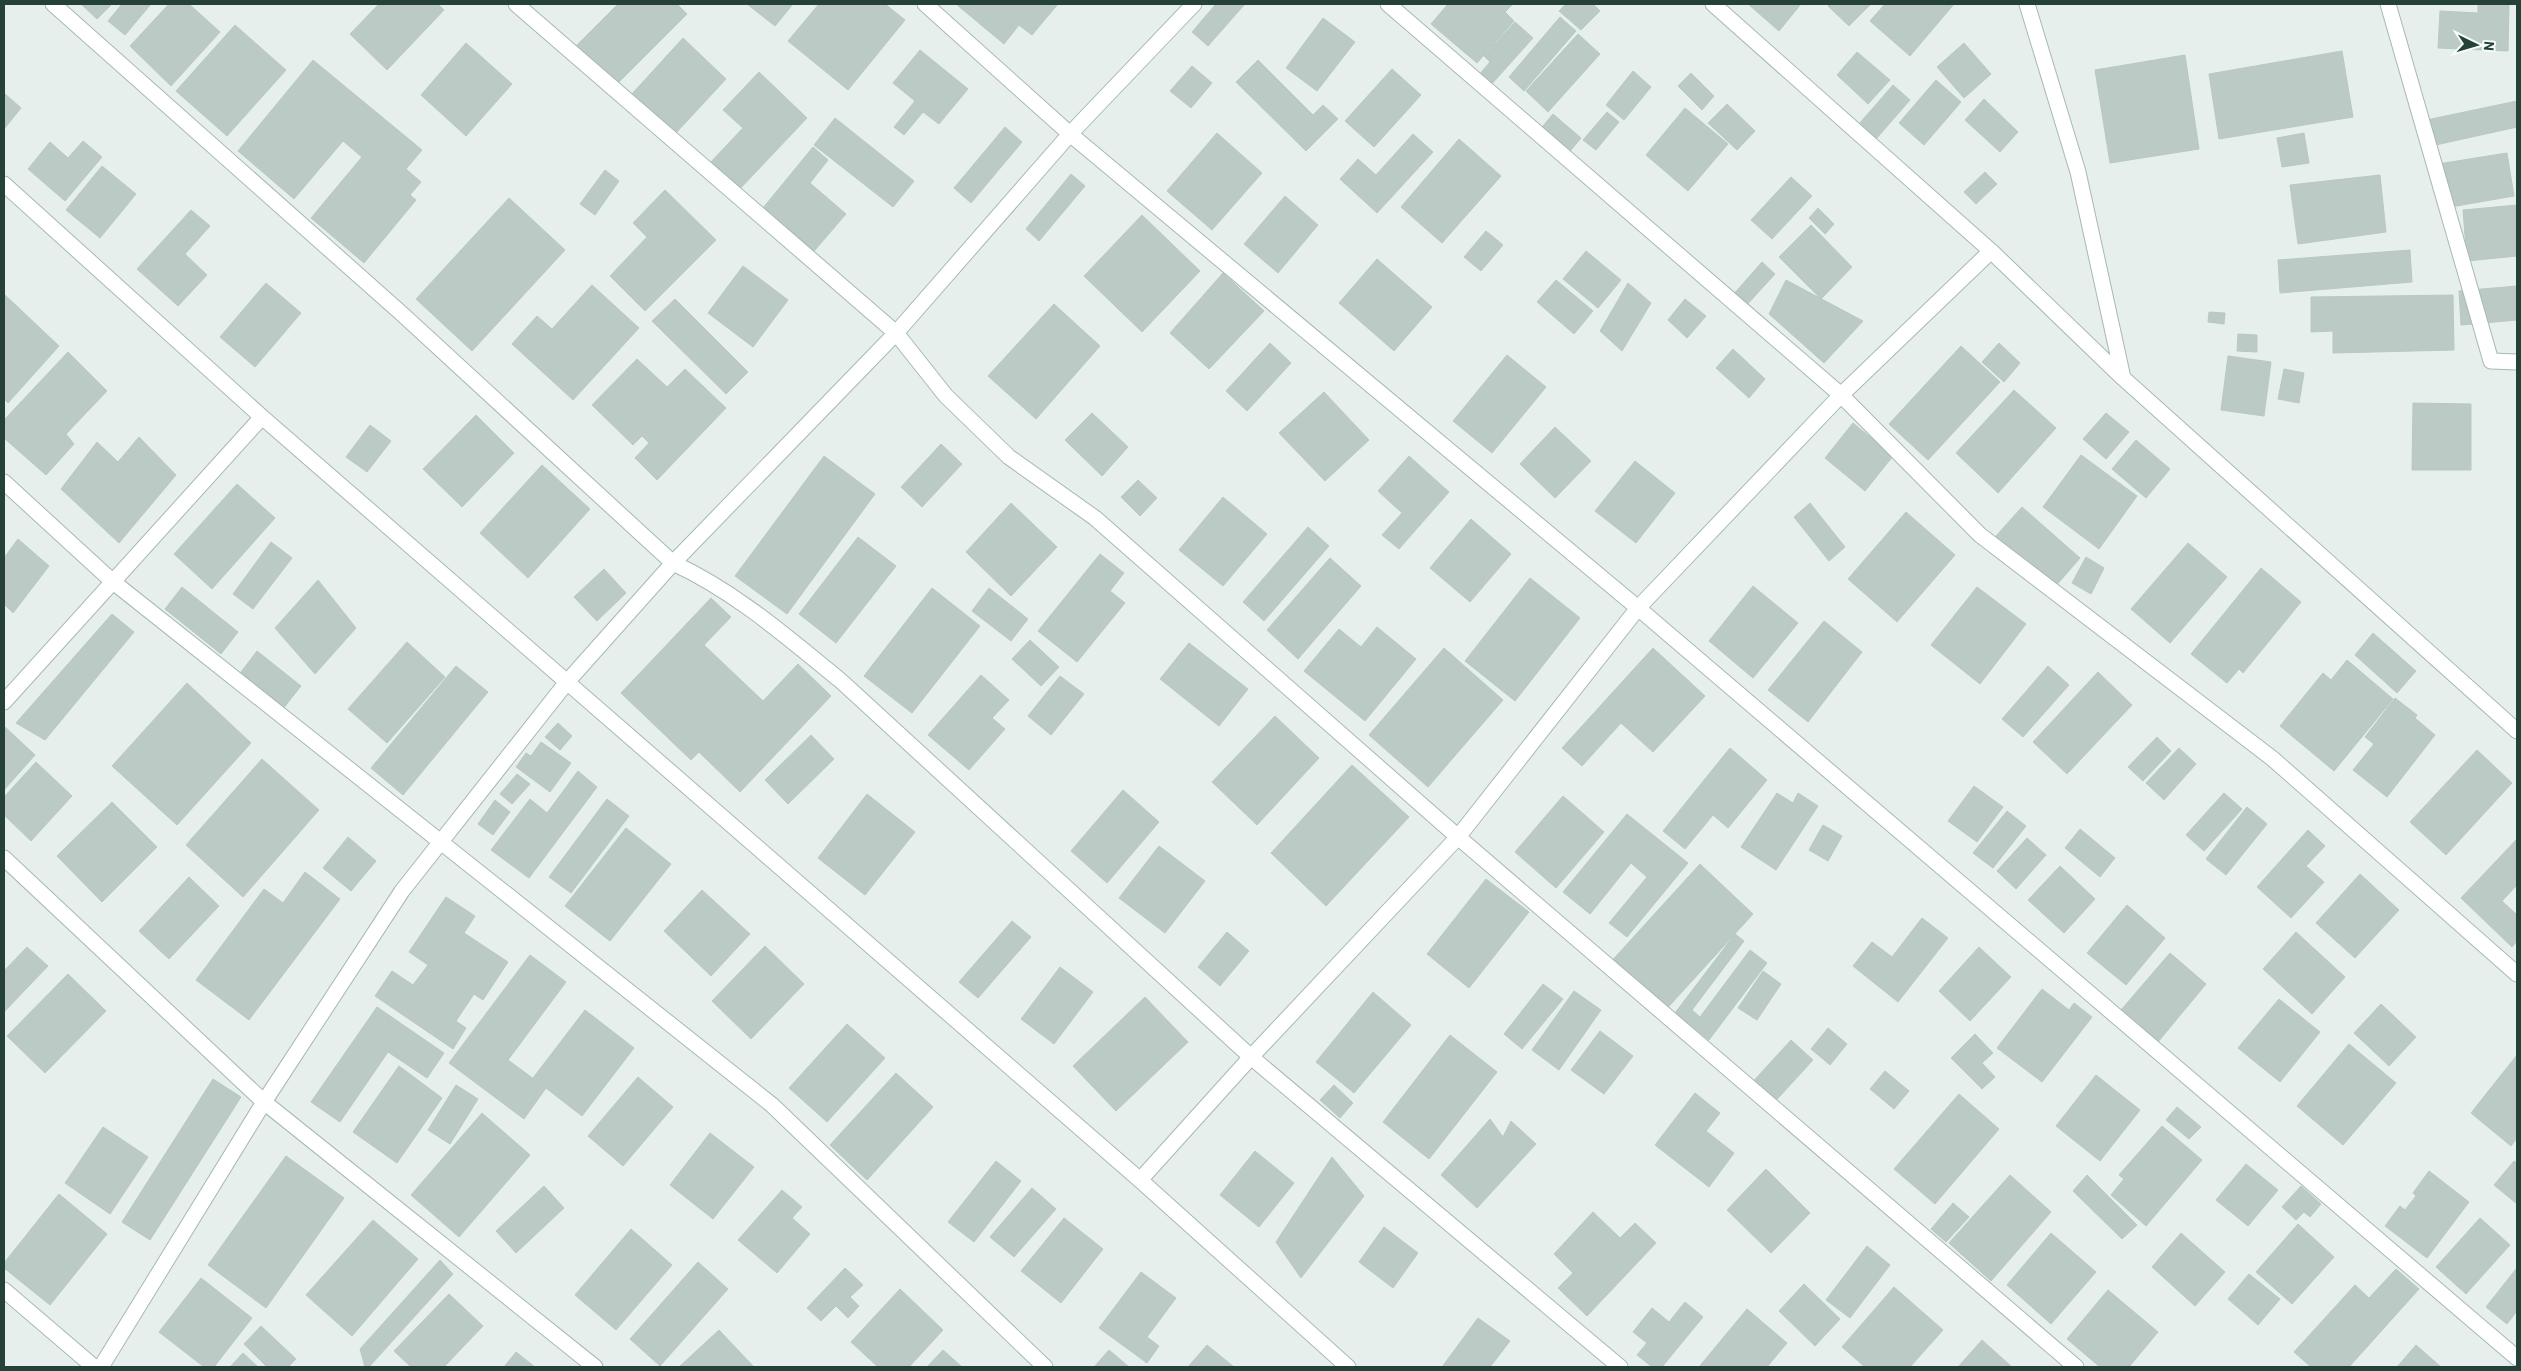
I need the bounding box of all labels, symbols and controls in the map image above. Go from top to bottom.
north arrow [2451,20,2501,70]
text: N [2481,41,2498,52]

